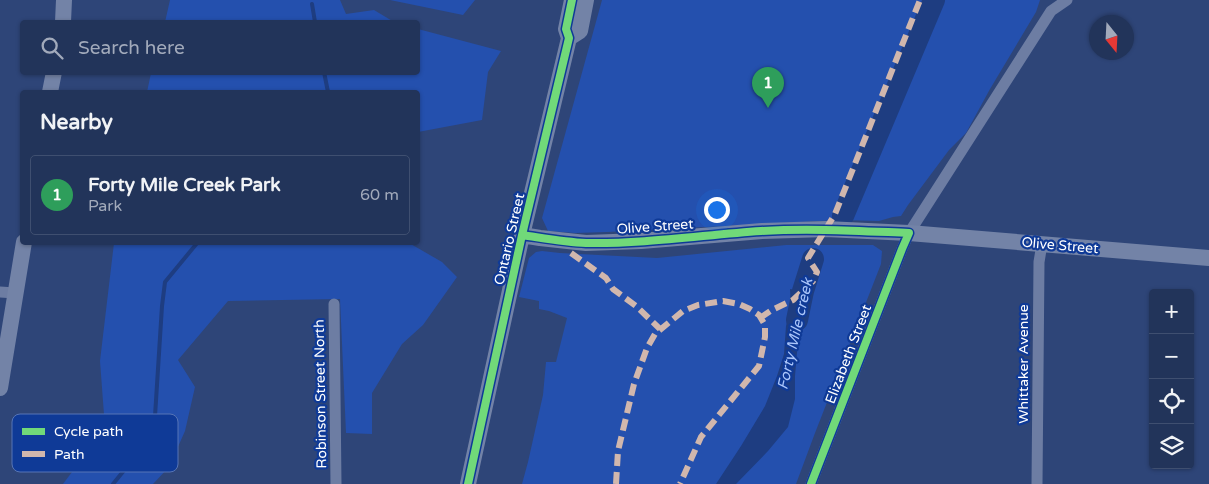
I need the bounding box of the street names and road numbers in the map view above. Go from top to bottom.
street label: Ontario Street [491,191,528,287]
street label: Olive Street [616,215,695,238]
street label: Olive Street [1021,234,1100,257]
street label: Elizabeth Street [822,302,875,406]
street label: Whittaker Avenue [1015,304,1032,424]
street label: Robinson Street North [311,319,330,469]

